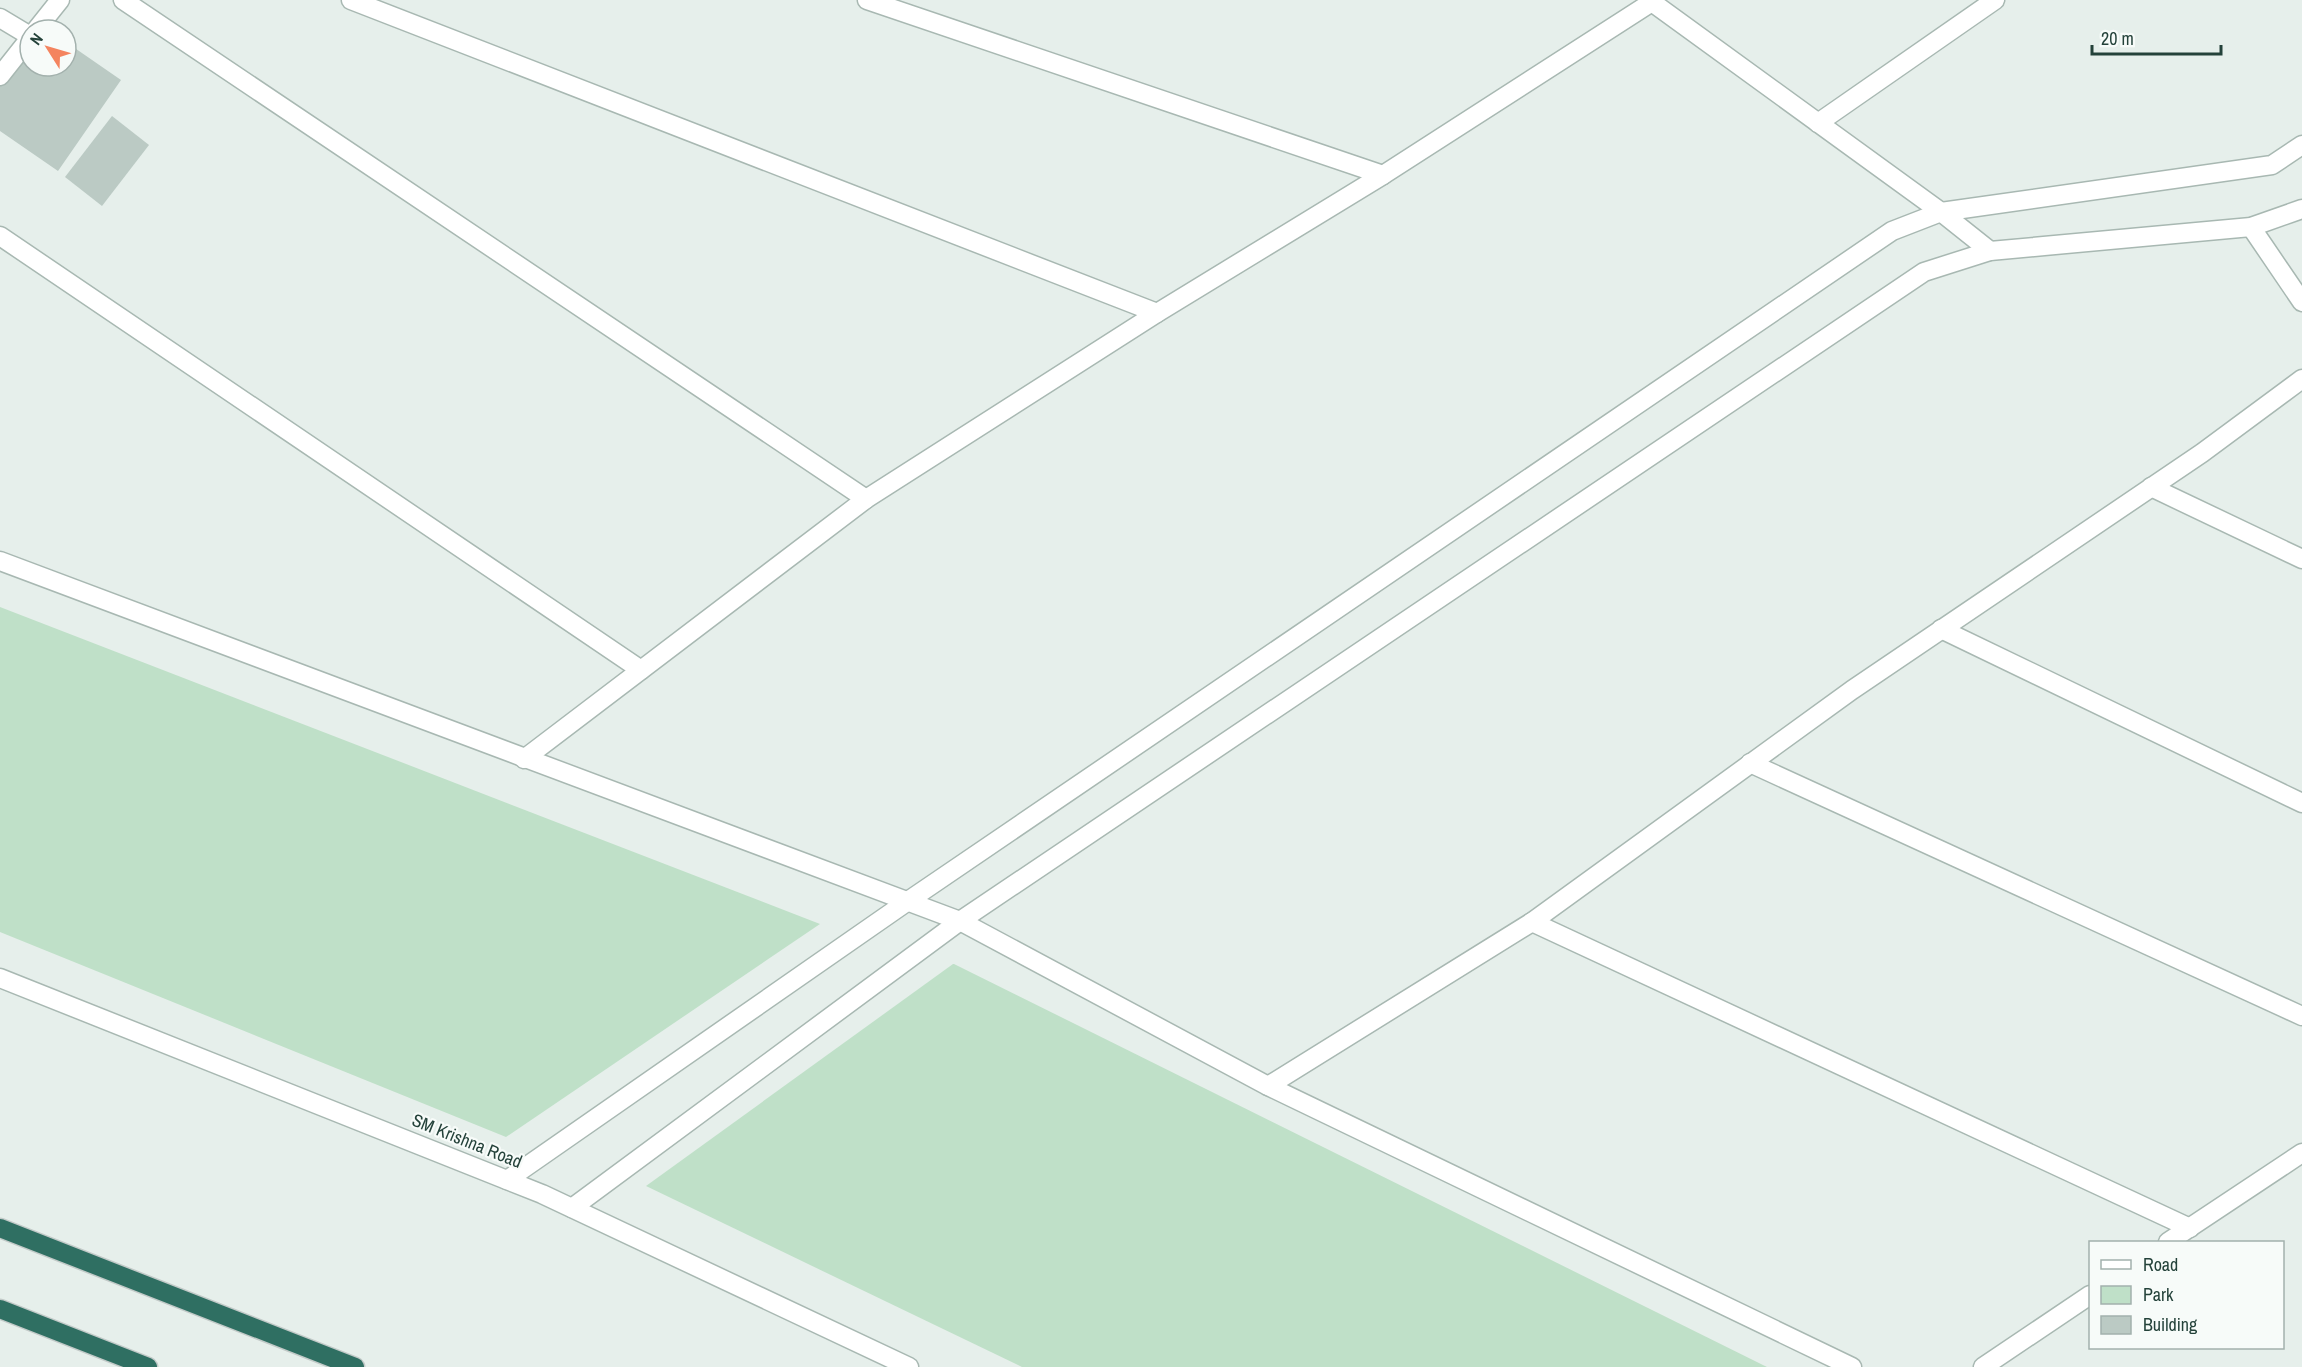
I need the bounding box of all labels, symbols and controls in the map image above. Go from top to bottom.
north arrow [18,18,78,78]
scale bar [2092,18,2221,56]
text: 20 m [2101,26,2134,51]
text: N [24,29,48,49]
street label: SM Krishna Road [408,1107,526,1174]
legend [2089,1241,2284,1349]
text: Road [2143,1252,2178,1277]
text: Park [2143,1282,2174,1307]
text: Building [2143,1312,2198,1337]

